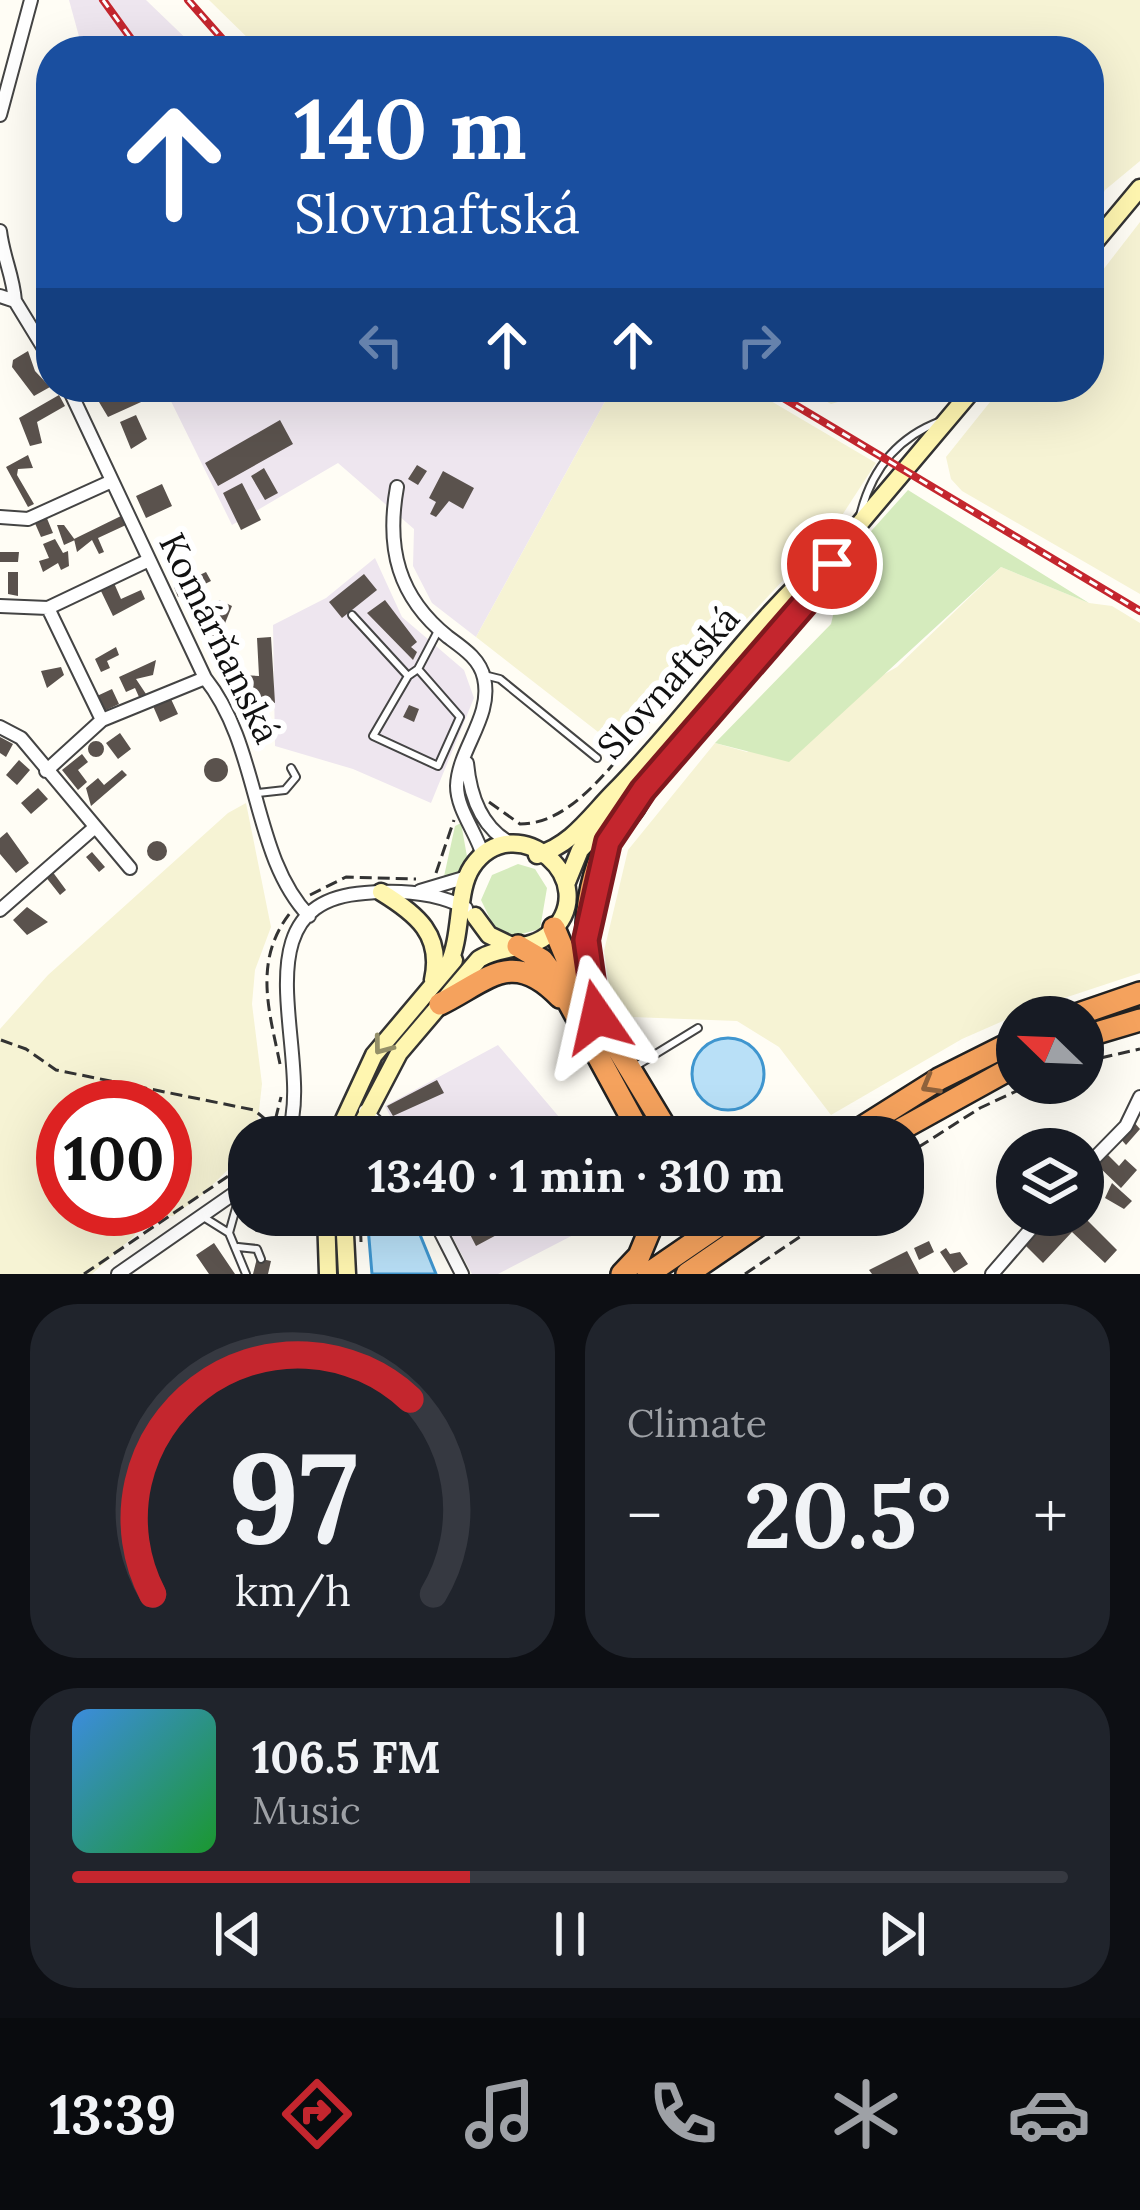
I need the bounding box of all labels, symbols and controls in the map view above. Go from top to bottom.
text: 140 m [294,74,527,182]
icon: ahead [96,84,252,240]
text: Slovnaftská [294,179,580,248]
icon: left [348,312,414,378]
icon: ahead [474,312,540,378]
icon: ahead [600,312,666,378]
icon: right [726,312,792,378]
pin [781,513,883,615]
street label: Komárňanská [149,525,291,751]
icon: arrive [799,531,865,597]
street label: Slovnaftská [587,596,749,768]
position arrow [534,954,660,1080]
north arrow [996,996,1104,1104]
map controls [996,996,1104,1236]
one-way arrow [375,1033,397,1054]
one-way arrow [921,1070,943,1093]
speed limit sign: 100 [36,1080,192,1236]
button: layers [996,1128,1104,1236]
text: 13:40 · 1 min · 310 m [368,1147,784,1204]
text: Climate [627,1398,767,1448]
text: 97 [227,1417,358,1577]
text: 20.5° [744,1457,951,1573]
text: − [627,1473,662,1557]
text: + [1033,1473,1068,1557]
text: km/h [235,1563,350,1618]
text: 106.5 FM [252,1728,441,1785]
text: Music [252,1785,361,1835]
icon: previous [205,1901,271,1967]
icon: pause [537,1901,603,1967]
icon: next [869,1901,935,1967]
icon: directions [275,2072,359,2156]
icon: music [458,2072,542,2156]
icon: phone [641,2072,725,2156]
icon: climate [824,2072,908,2156]
icon: car [1007,2072,1091,2156]
text: 13:39 [49,2080,176,2149]

